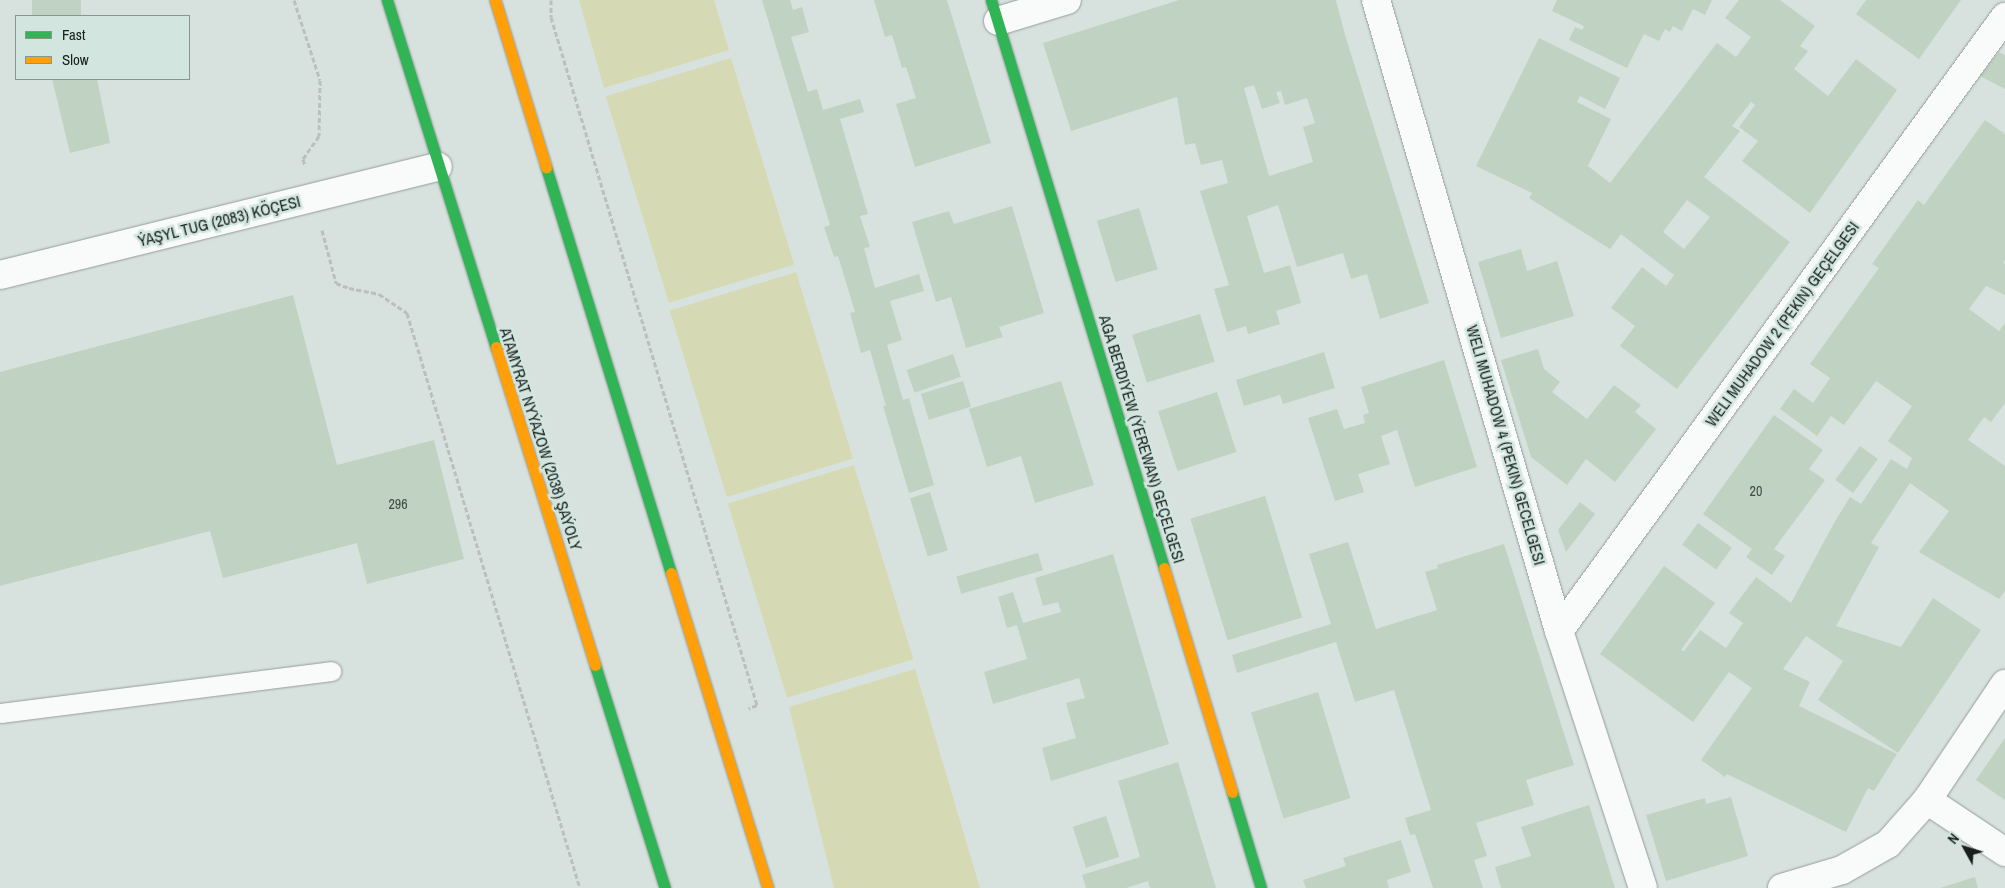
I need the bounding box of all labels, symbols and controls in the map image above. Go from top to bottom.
legend [15,15,190,80]
text: Fast [62,24,85,45]
text: Slow [62,49,89,70]
street label: ÝAŞYL TUG (2083) KÖÇESI [135,191,303,251]
street label: WELI MUHADOW 2 (PEKIN) GEÇELGESI [1701,218,1863,430]
street label: AGA BERDIÝEW (ÝEREWAN) GEÇELGESI [1095,312,1189,566]
street label: WELI MUHADOW 4 (PEKIN) GECELGESI [1463,323,1549,567]
street label: ATAMYRAT NYÝAZOW (2038) ŞAÝOLY [496,325,586,553]
house number: 20 [1750,483,1762,499]
house number: 296 [388,496,408,512]
north arrow [1940,823,1990,873]
text: N [1944,830,1963,847]

